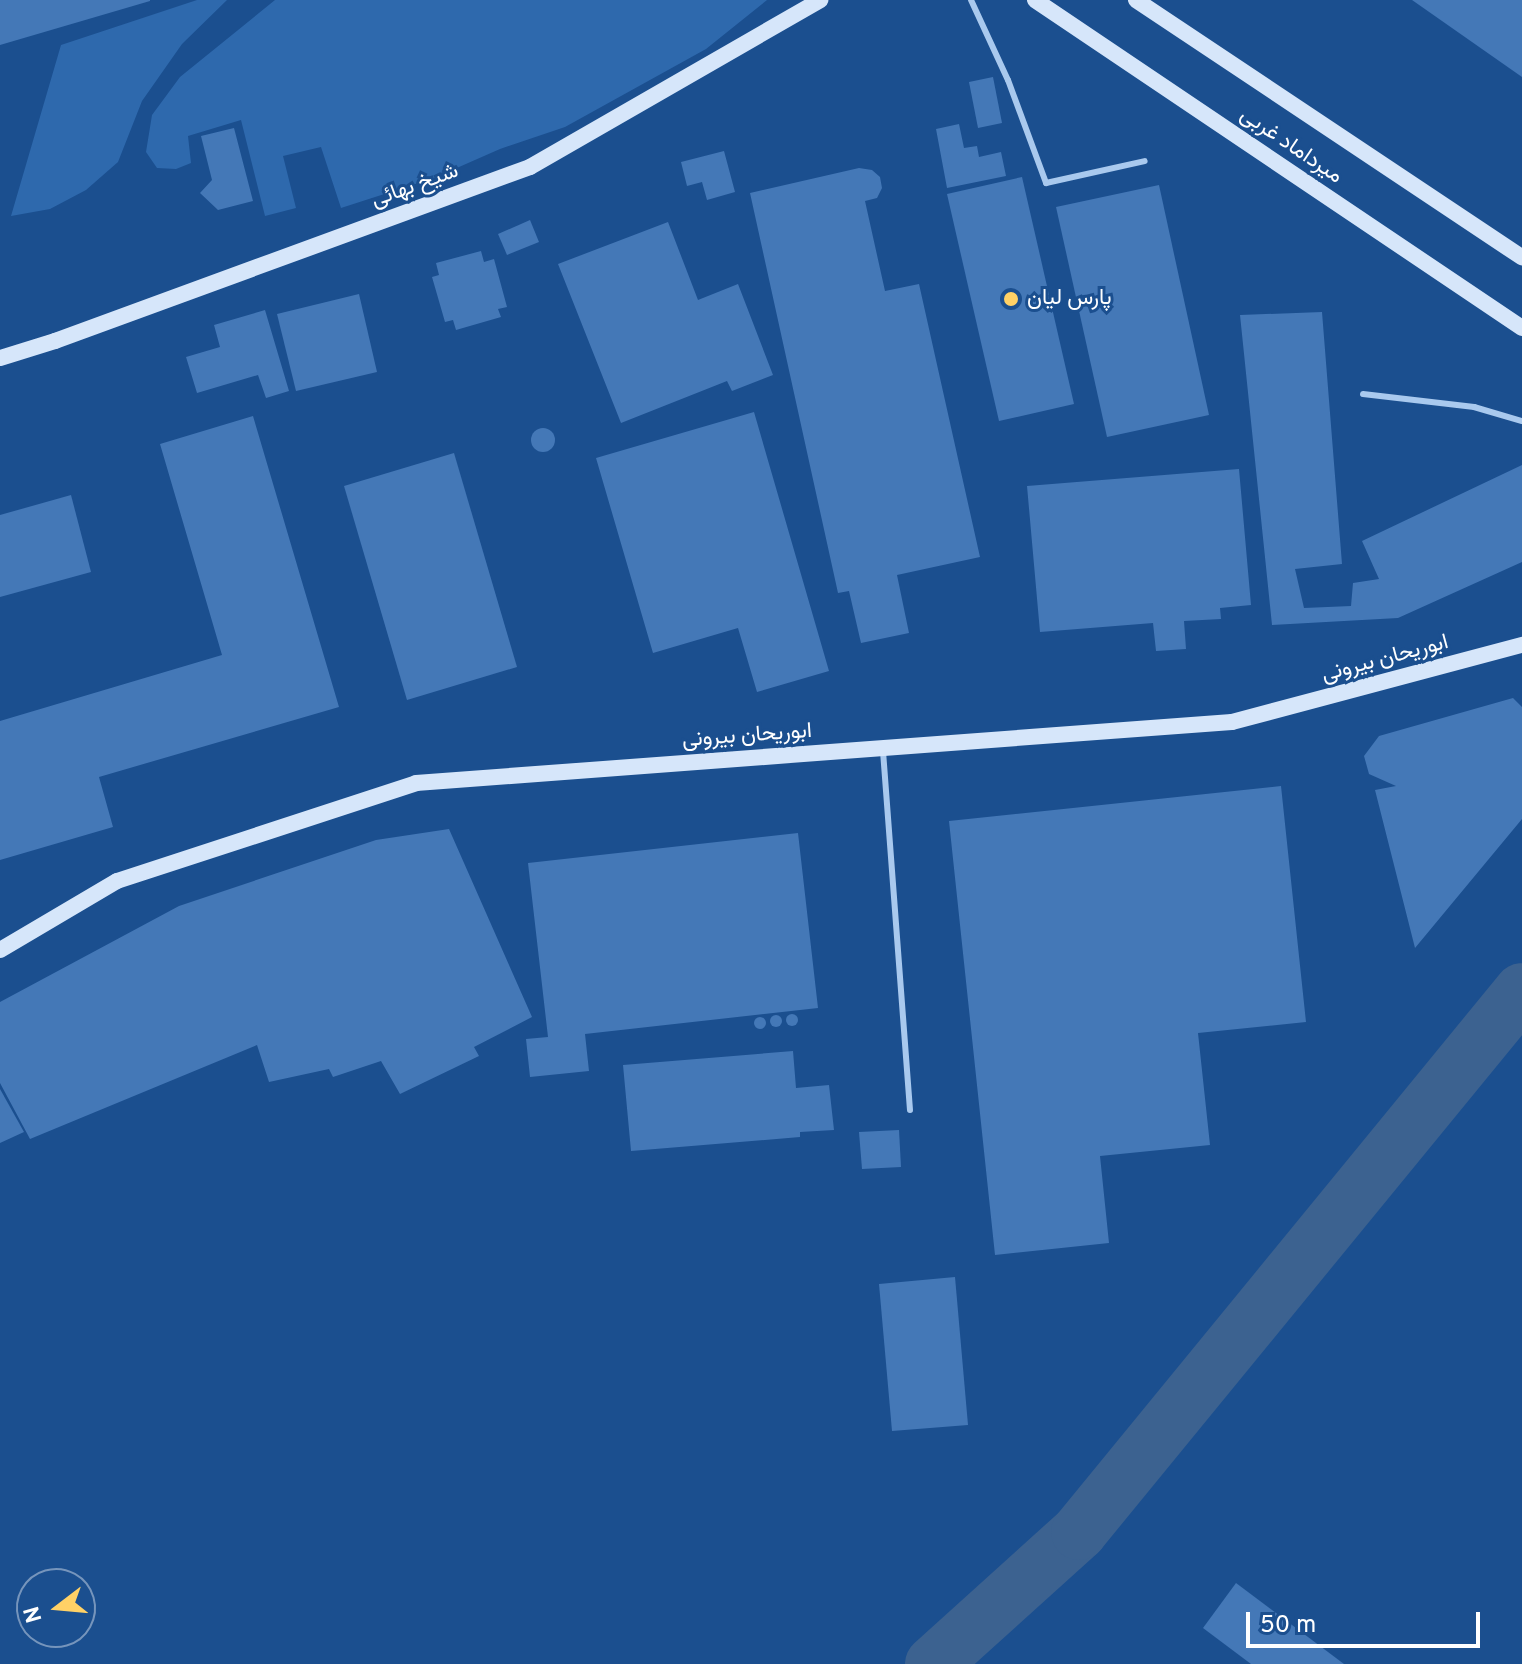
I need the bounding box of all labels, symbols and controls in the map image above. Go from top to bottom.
street label: میرداماد غربی [1235,102,1347,190]
street label: شیخ بهائی [368,158,462,214]
place label: پارس لیان [1027,286,1112,312]
marker: پارس لیان [1002,290,1020,308]
street label: ابوریحان بیرونی [1319,629,1451,689]
street label: ابوریحان بیرونی [681,718,813,754]
north arrow [16,1568,96,1648]
scale bar [1250,1596,1484,1646]
text: N [19,1603,50,1626]
text: 50 m [1260,1611,1316,1641]

